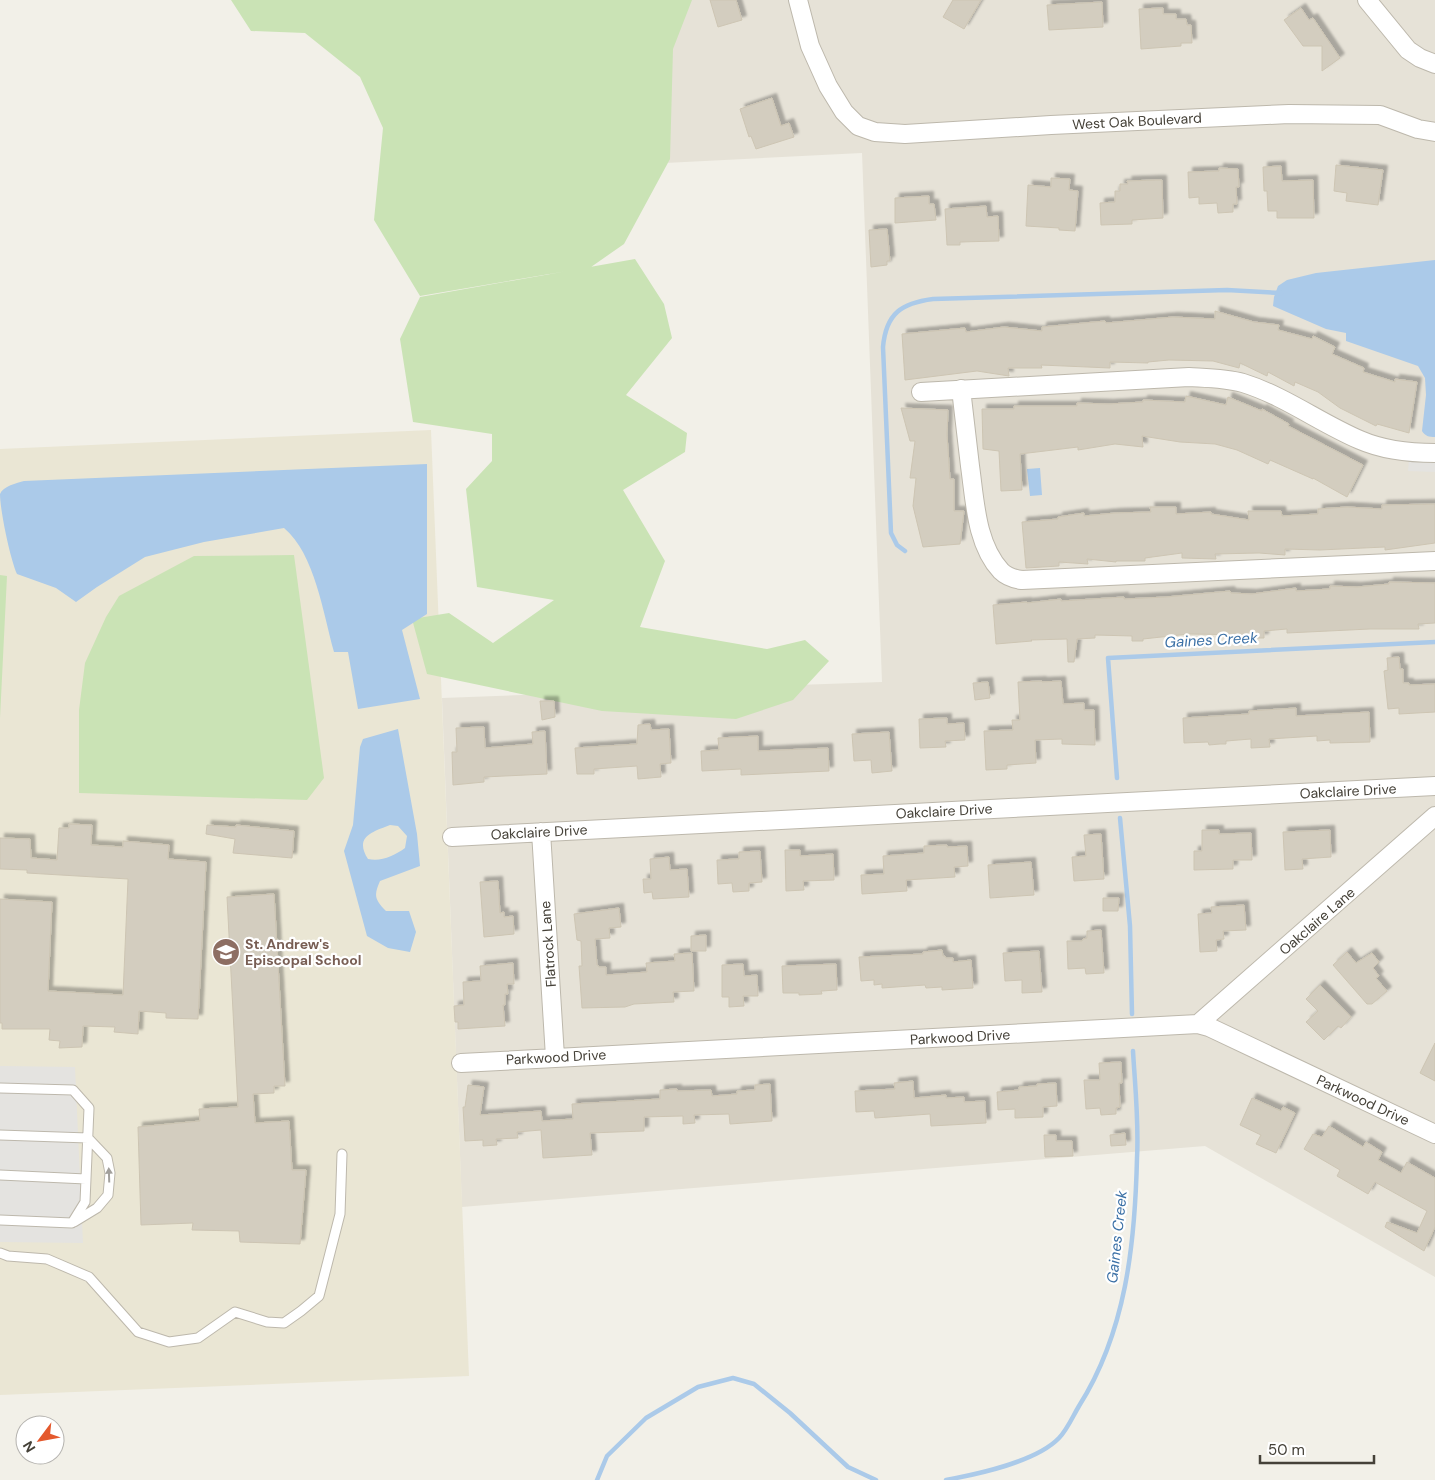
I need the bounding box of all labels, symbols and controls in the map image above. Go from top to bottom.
street label: West Oak Boulevard [1072,109,1202,133]
water label: Gaines Creek [1164,628,1258,652]
street label: Oakclaire Drive [1299,779,1397,803]
street label: Oakclaire Drive [895,799,993,823]
street label: Oakclaire Drive [490,820,588,844]
street label: Oakclaire Lane [1275,883,1359,959]
street label: Flatrock Lane [536,900,560,988]
place label: St. Andrew's Episcopal School [245,935,361,969]
school or university icon: St. Andrew's Episcopal School [211,937,241,967]
street label: Parkwood Drive [909,1025,1011,1049]
street label: Parkwood Drive [505,1045,607,1069]
street label: Parkwood Drive [1314,1071,1412,1129]
one-way arrow [105,1167,113,1183]
water label: Gaines Creek [1102,1189,1132,1284]
north arrow [15,1415,65,1465]
scale bar [1260,1432,1374,1464]
text: N [19,1438,39,1456]
text: 50 m [1268,1440,1305,1460]

